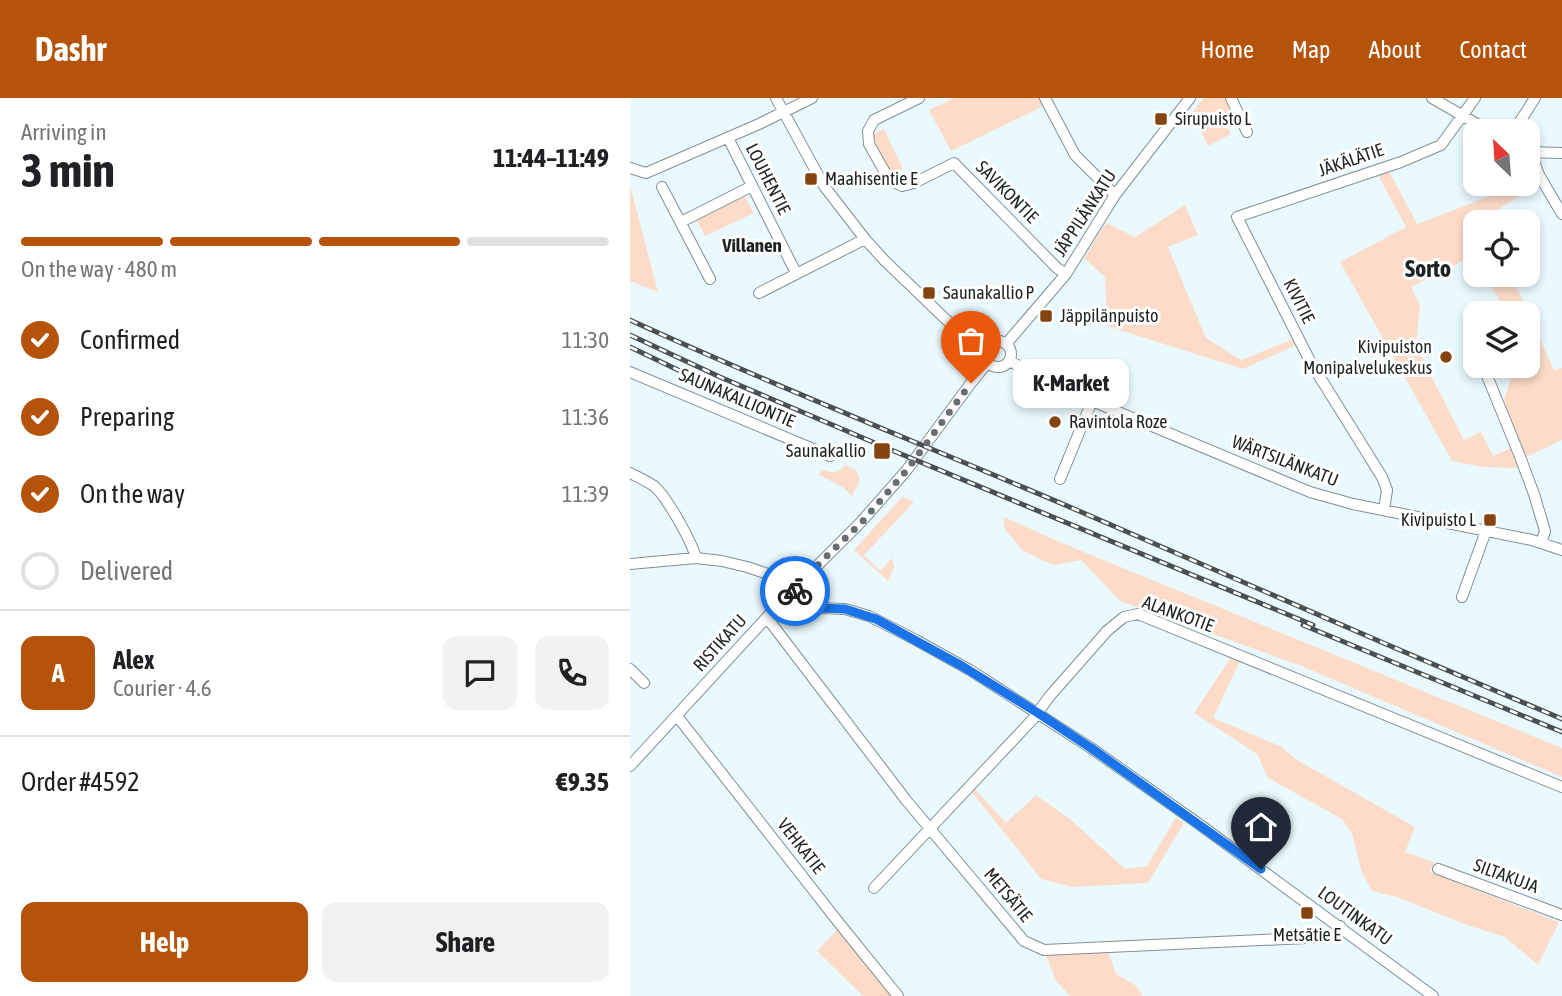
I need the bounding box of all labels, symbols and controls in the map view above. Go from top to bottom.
text: Dashr [35,30,106,68]
text: Home [1200,36,1254,63]
text: Map [1292,36,1330,63]
text: About [1368,36,1421,63]
text: Contact [1459,36,1527,63]
place label: Sirupuisto L [1175,108,1251,129]
marker: Sirupuisto L [1153,111,1169,127]
text: Arriving in [21,119,107,145]
north arrow [1463,119,1540,196]
map controls [1463,119,1540,378]
street label: JÄKÄLÄTIE [1316,139,1386,180]
street label: LOUHENTIE [742,140,795,218]
text: 11:44–11:49 [493,143,609,173]
text: 3 min [21,144,115,197]
street label: SAVIKONTIE [972,156,1043,227]
street label: JÄPPILÄNKATU [1049,166,1120,260]
place label: Maahisentie E [825,168,918,189]
marker: Maahisentie E [803,171,819,187]
button: locate [1463,210,1540,287]
district label: Villanen [721,234,782,256]
district label: Sorto [1405,255,1451,282]
text: On the way · 480 m [21,256,177,282]
street label: KIVITIE [1279,275,1320,327]
place label: Saunakallio P [943,282,1035,303]
marker: Saunakallio P [921,285,937,301]
button: layers [1463,301,1540,378]
place label: Jäppilänpuisto [1060,305,1158,326]
marker: Jäppilänpuisto [1038,308,1054,324]
pin [941,311,1001,383]
icon: check [21,321,59,359]
icon: bag [952,322,990,360]
text: Confirmed [80,325,180,355]
text: 11:30 [562,327,609,353]
place label: Kivipuiston Monipalvelukeskus [1303,336,1432,378]
marker: Kivipuiston Monipalvelukeskus [1438,349,1454,365]
callout: K-Market [1013,358,1129,408]
street label: SAUNAKALLIONTIE [676,364,799,432]
text: K-Market [1033,370,1109,396]
icon: check [21,398,59,436]
text: Preparing [80,402,174,432]
text: 11:36 [562,404,609,430]
place label: Ravintola Roze [1069,411,1167,432]
marker: Ravintola Roze [1047,414,1063,430]
street label: WÄRTSILÄNKATU [1229,431,1341,490]
place label: Saunakallio [786,440,866,461]
marker: Saunakallio [872,441,892,461]
icon: check [21,475,59,513]
text: On the way [80,479,185,509]
text: 11:39 [562,481,609,507]
place label: Kivipuisto L [1401,509,1476,530]
marker: Kivipuisto L [1482,512,1498,528]
text: Delivered [80,556,173,586]
courier [760,556,830,626]
icon: bike [776,572,814,610]
street label: ALANKOTIE [1140,591,1217,636]
street label: RISTIKATU [689,610,751,675]
button: chat [443,636,517,710]
button: phone [535,636,609,710]
text: Alex [113,645,154,675]
text: A [52,658,64,688]
text: Courier · 4.6 [113,675,212,701]
text: Order #4592 [21,767,140,797]
text: €9.35 [556,767,609,797]
pin [1231,797,1291,869]
icon: home [1242,808,1280,846]
street label: VEHKATIE [773,814,830,878]
street label: SILTAKUJA [1471,854,1542,897]
street label: METSÄTIE [980,864,1037,926]
street label: LOUTINKATU [1314,882,1396,949]
button: Help [21,902,308,982]
button: Share [322,902,609,982]
marker: Metsätie E [1299,905,1315,921]
place label: Metsätie E [1273,924,1341,945]

